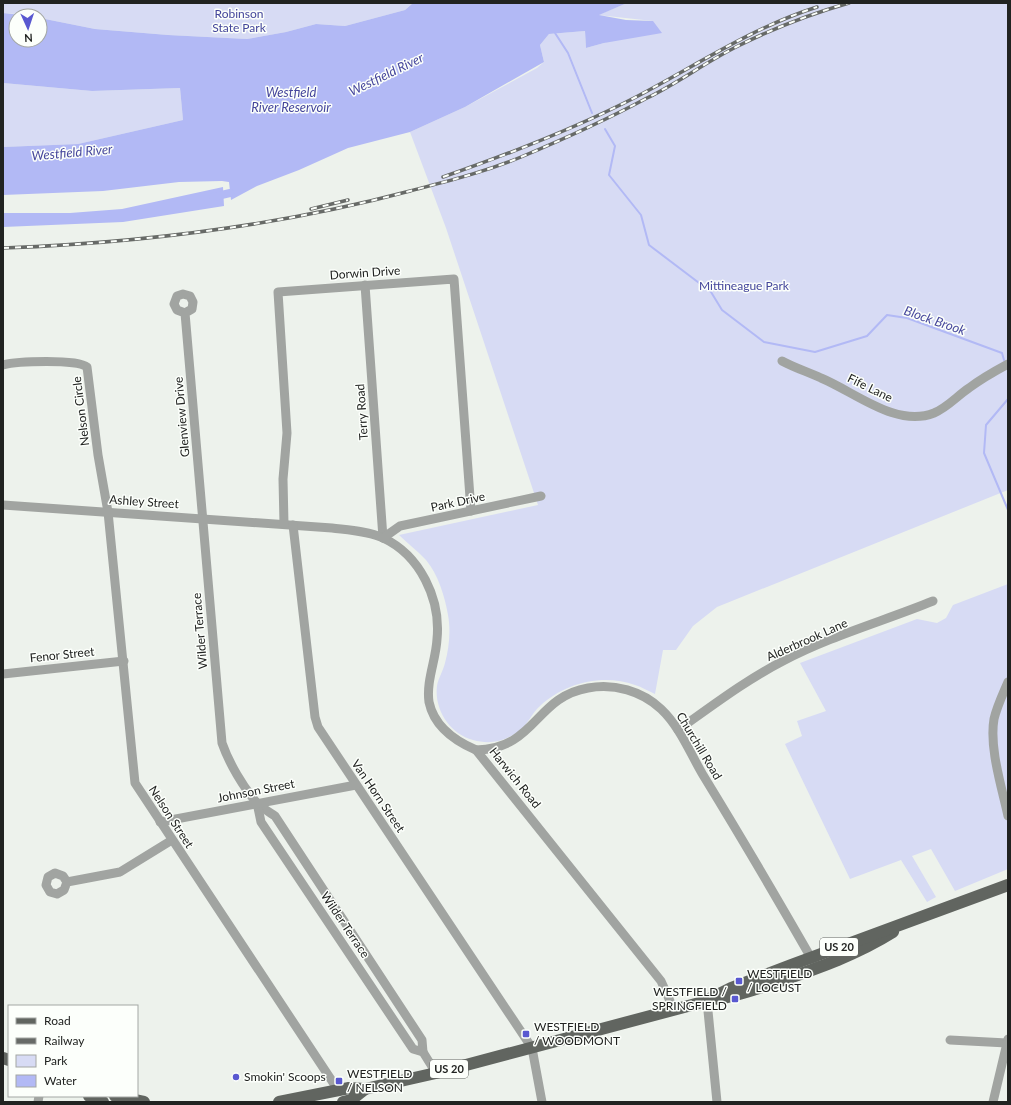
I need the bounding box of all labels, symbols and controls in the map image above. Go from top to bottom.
park label: Robinson State Park [212,6,267,35]
north arrow [8,8,48,48]
text: N [24,32,33,45]
water label: Westfield River [346,49,426,99]
water label: Westfield River Reservoir [251,84,331,115]
water label: Westfield River [31,140,114,163]
street label: Dorwin Drive [329,263,401,282]
park label: Mittineague Park [699,278,790,293]
water label: Block Brook [902,302,969,338]
street label: Fife Lane [845,370,895,405]
street label: Nelson Circle [69,375,92,447]
street label: Glenview Drive [171,376,192,458]
street label: Terry Road [352,383,371,441]
street label: Park Drive [429,488,486,515]
street label: Ashley Street [109,492,180,511]
street label: Wilder Terrace [189,592,210,670]
street label: Alderbrook Lane [764,615,850,664]
street label: Fenor Street [29,644,96,665]
street label: Churchill Road [673,709,725,782]
street label: Harwich Road [486,744,544,811]
street label: Van Horn Street [349,756,409,836]
street label: Johnson Street [216,776,297,805]
street label: Nelson Street [146,783,198,851]
street label: Wilder Terrace [318,889,373,961]
road number: US 20 [820,938,858,956]
place label: WESTFIELD / LOCUST [747,966,812,995]
marker: WESTFIELD / LOCUST [734,976,744,986]
place label: WESTFIELD / SPRINGFIELD [652,984,728,1013]
marker: WESTFIELD / SPRINGFIELD [730,994,740,1004]
legend [8,1005,138,1097]
text: Road [44,1013,71,1028]
place label: WESTFIELD / WOODMONT [534,1019,620,1048]
marker: WESTFIELD / WOODMONT [521,1029,531,1039]
text: Railway [44,1033,85,1048]
text: Park [44,1053,68,1068]
road number: US 20 [430,1060,468,1078]
place label: WESTFIELD / NELSON [347,1066,412,1095]
place label: Smokin' Scoops [244,1069,326,1084]
marker: Smokin' Scoops [231,1072,241,1082]
text: Water [44,1073,77,1088]
marker: WESTFIELD / NELSON [334,1076,344,1086]

